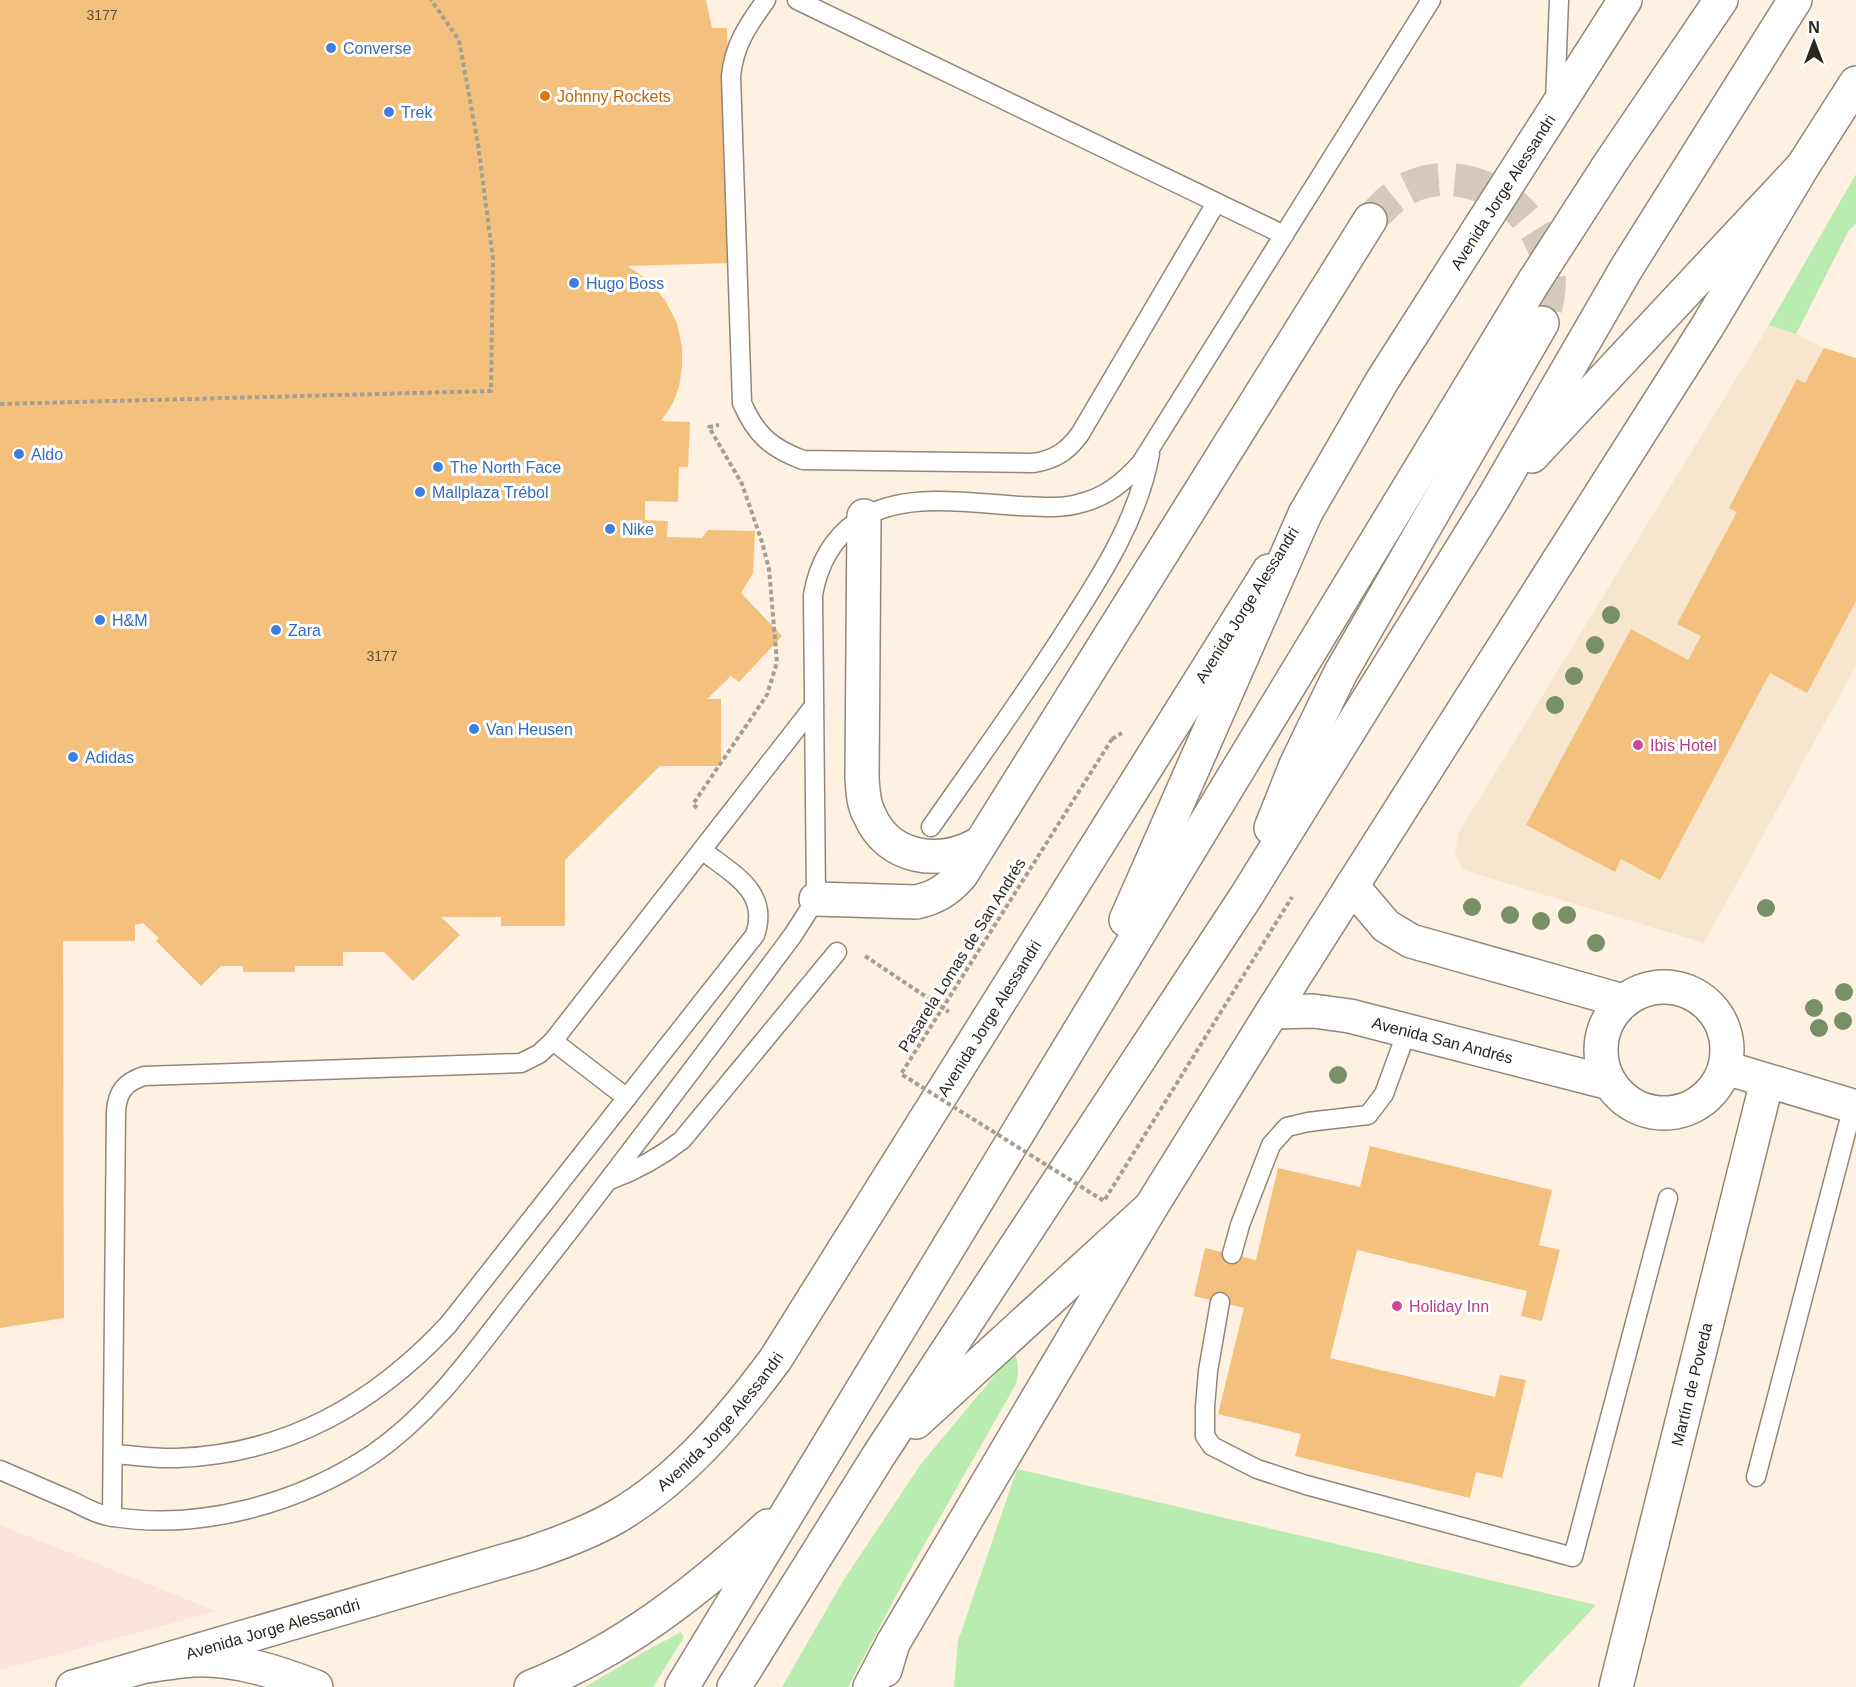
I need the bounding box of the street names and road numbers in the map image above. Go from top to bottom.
street label: Avenida Jorge Alessandri [1447,111,1558,272]
street label: Avenida Jorge Alessandri [1192,524,1302,686]
street label: Pasarela Lomas de San Andrés [895,855,1029,1055]
street label: Avenida Jorge Alessandri [934,937,1044,1099]
street label: Avenida San Andrés [1370,1014,1515,1066]
street label: Martín de Poveda [1668,1321,1715,1448]
street label: Avenida Jorge Alessandri [653,1349,786,1494]
street label: Avenida Jorge Alessandri [184,1595,362,1662]

